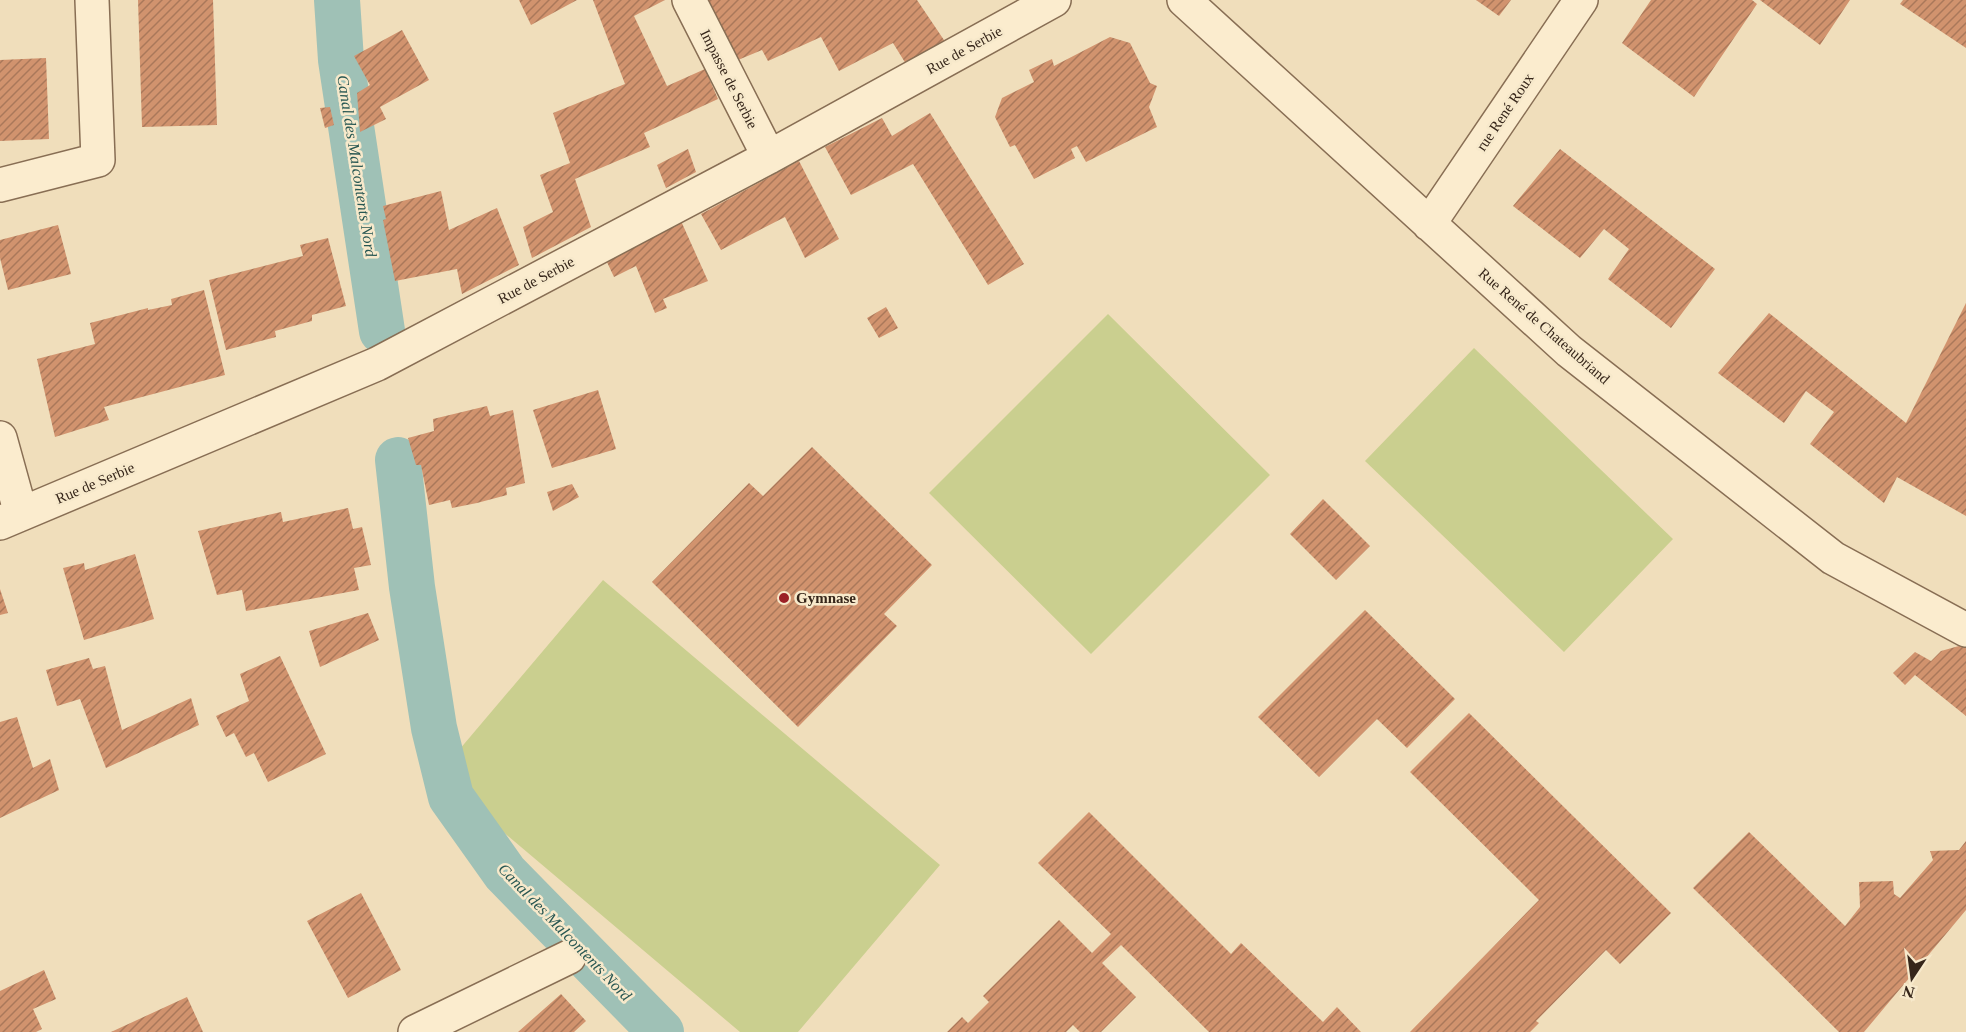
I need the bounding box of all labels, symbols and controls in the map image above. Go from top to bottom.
street label: Rue de Serbie [923,22,1005,77]
street label: Impasse de Serbie [697,27,761,132]
street label: rue René Roux [1473,70,1537,154]
water label: Canal des Malcontents Nord [334,74,380,259]
street label: Rue de Serbie [495,253,577,307]
street label: Rue René de Chateaubriand [1475,265,1613,387]
street label: Rue de Serbie [53,459,137,507]
place label: Gymnase [796,590,856,606]
marker: Gymnase [777,591,791,605]
water label: Canal des Malcontents Nord [495,860,636,1005]
north arrow [1882,948,1942,1008]
text: N [1901,982,1916,1002]

